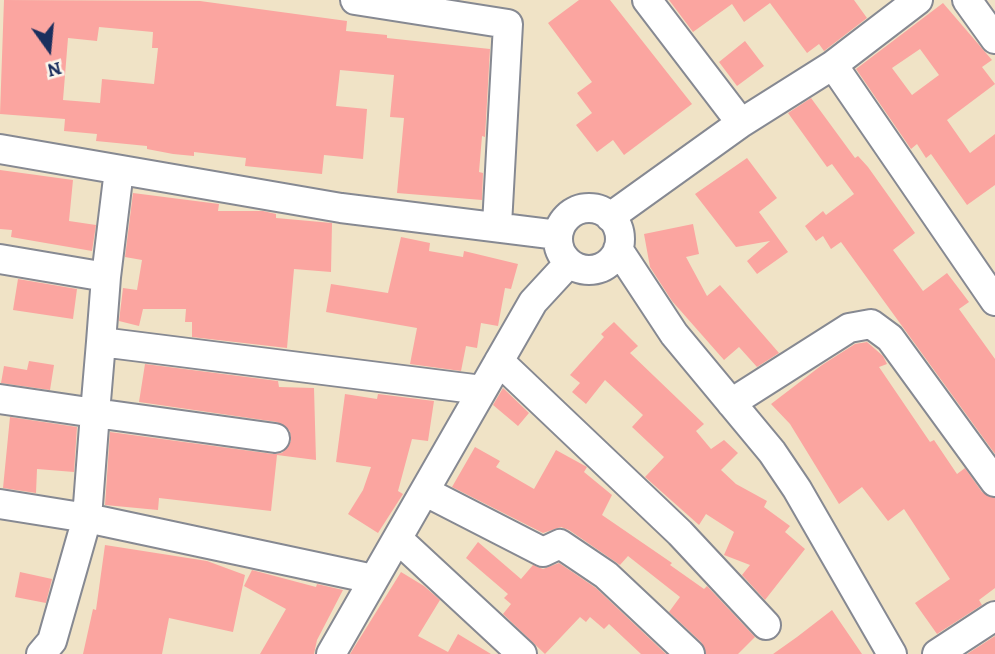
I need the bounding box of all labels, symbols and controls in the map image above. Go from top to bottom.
north arrow [14,14,84,84]
text: N [44,55,64,84]

